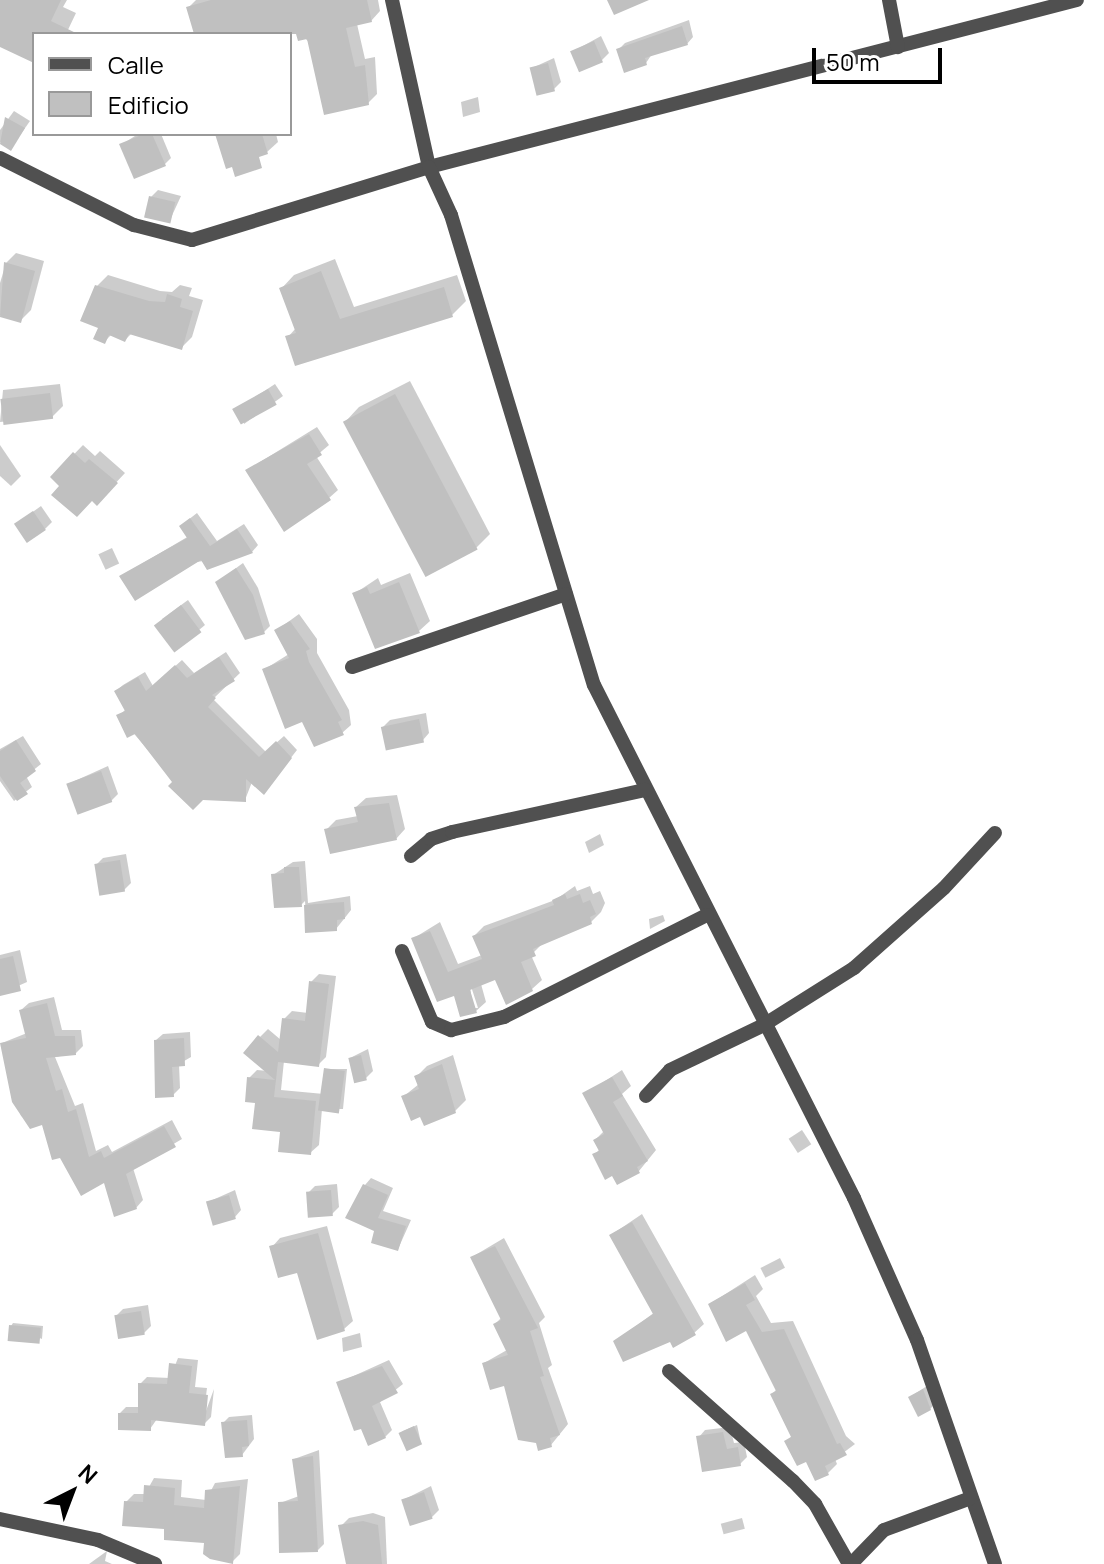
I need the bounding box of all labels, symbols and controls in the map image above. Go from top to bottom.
legend [32,32,292,136]
scale bar [816,32,946,82]
text: 50 m [826,45,880,78]
text: Calle [108,48,164,81]
text: Edificio [108,88,189,121]
north arrow [32,1452,112,1532]
text: N [72,1458,104,1491]

